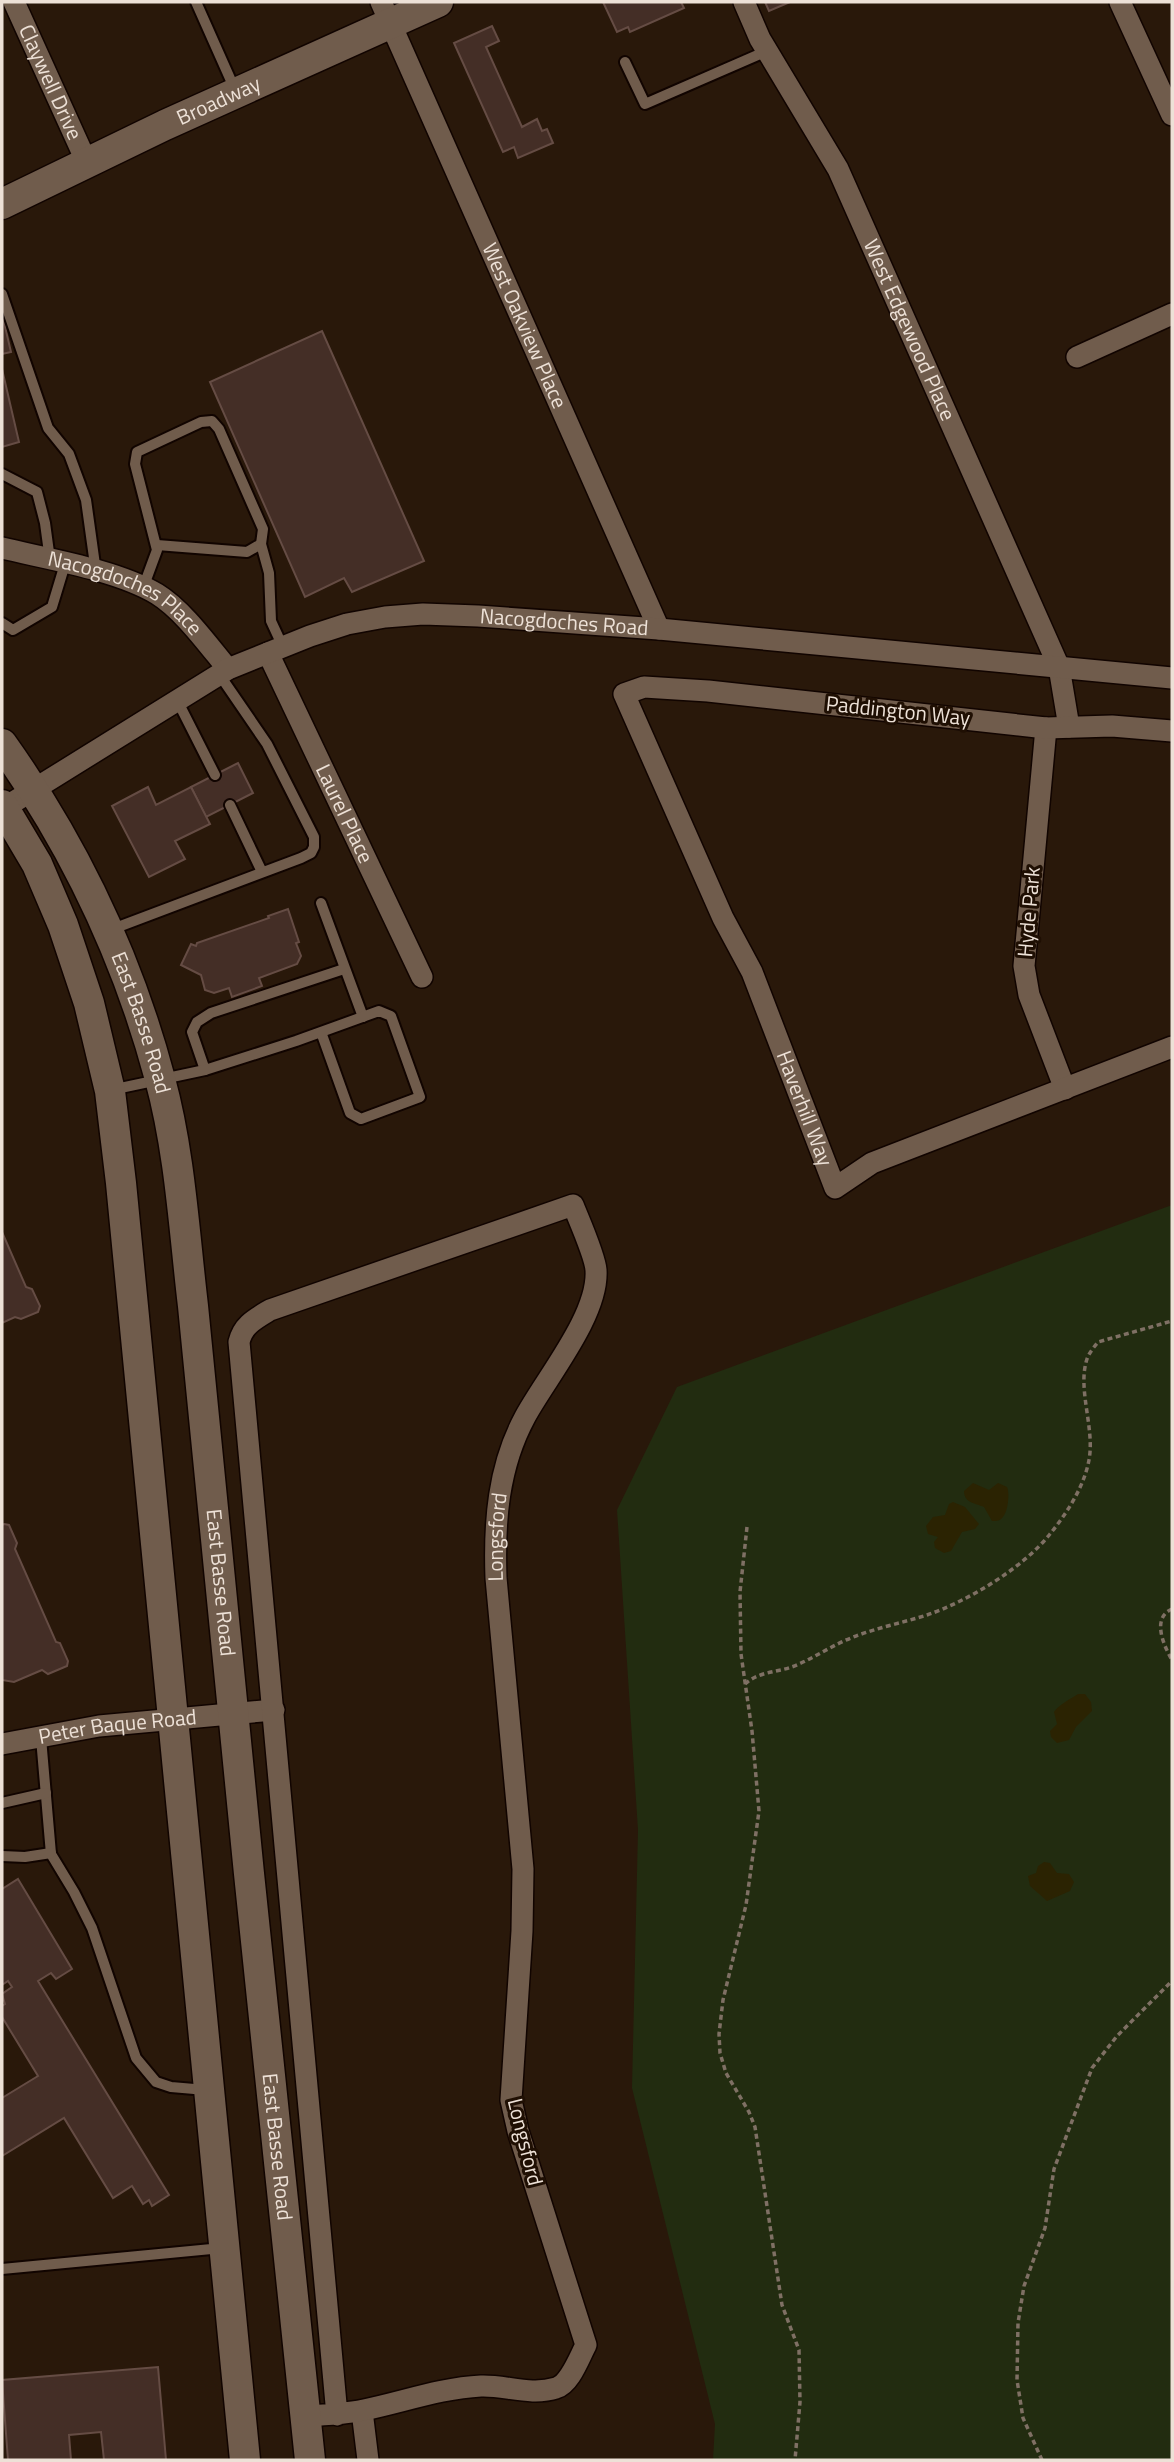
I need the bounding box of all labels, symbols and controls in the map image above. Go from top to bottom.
street label: Claywell Drive [11,19,91,145]
street label: Broadway [171,67,266,133]
street label: West Edgewood Place [856,234,965,425]
street label: West Oakview Place [475,237,576,413]
street label: Nacogdoches Place [45,542,211,642]
street label: Nacogdoches Road [479,599,649,643]
street label: Paddington Way [824,687,972,733]
street label: Laurel Place [308,758,383,868]
street label: Hyde Park [1008,865,1048,958]
street label: East Basse Road [104,947,180,1097]
street label: Haverhill Way [769,1046,842,1171]
street label: Longsford [479,1490,515,1582]
street label: East Basse Road [199,1508,245,1658]
street label: Peter Baque Road [36,1700,198,1752]
street label: East Basse Road [255,2072,302,2222]
street label: Longsford [500,2095,552,2189]

